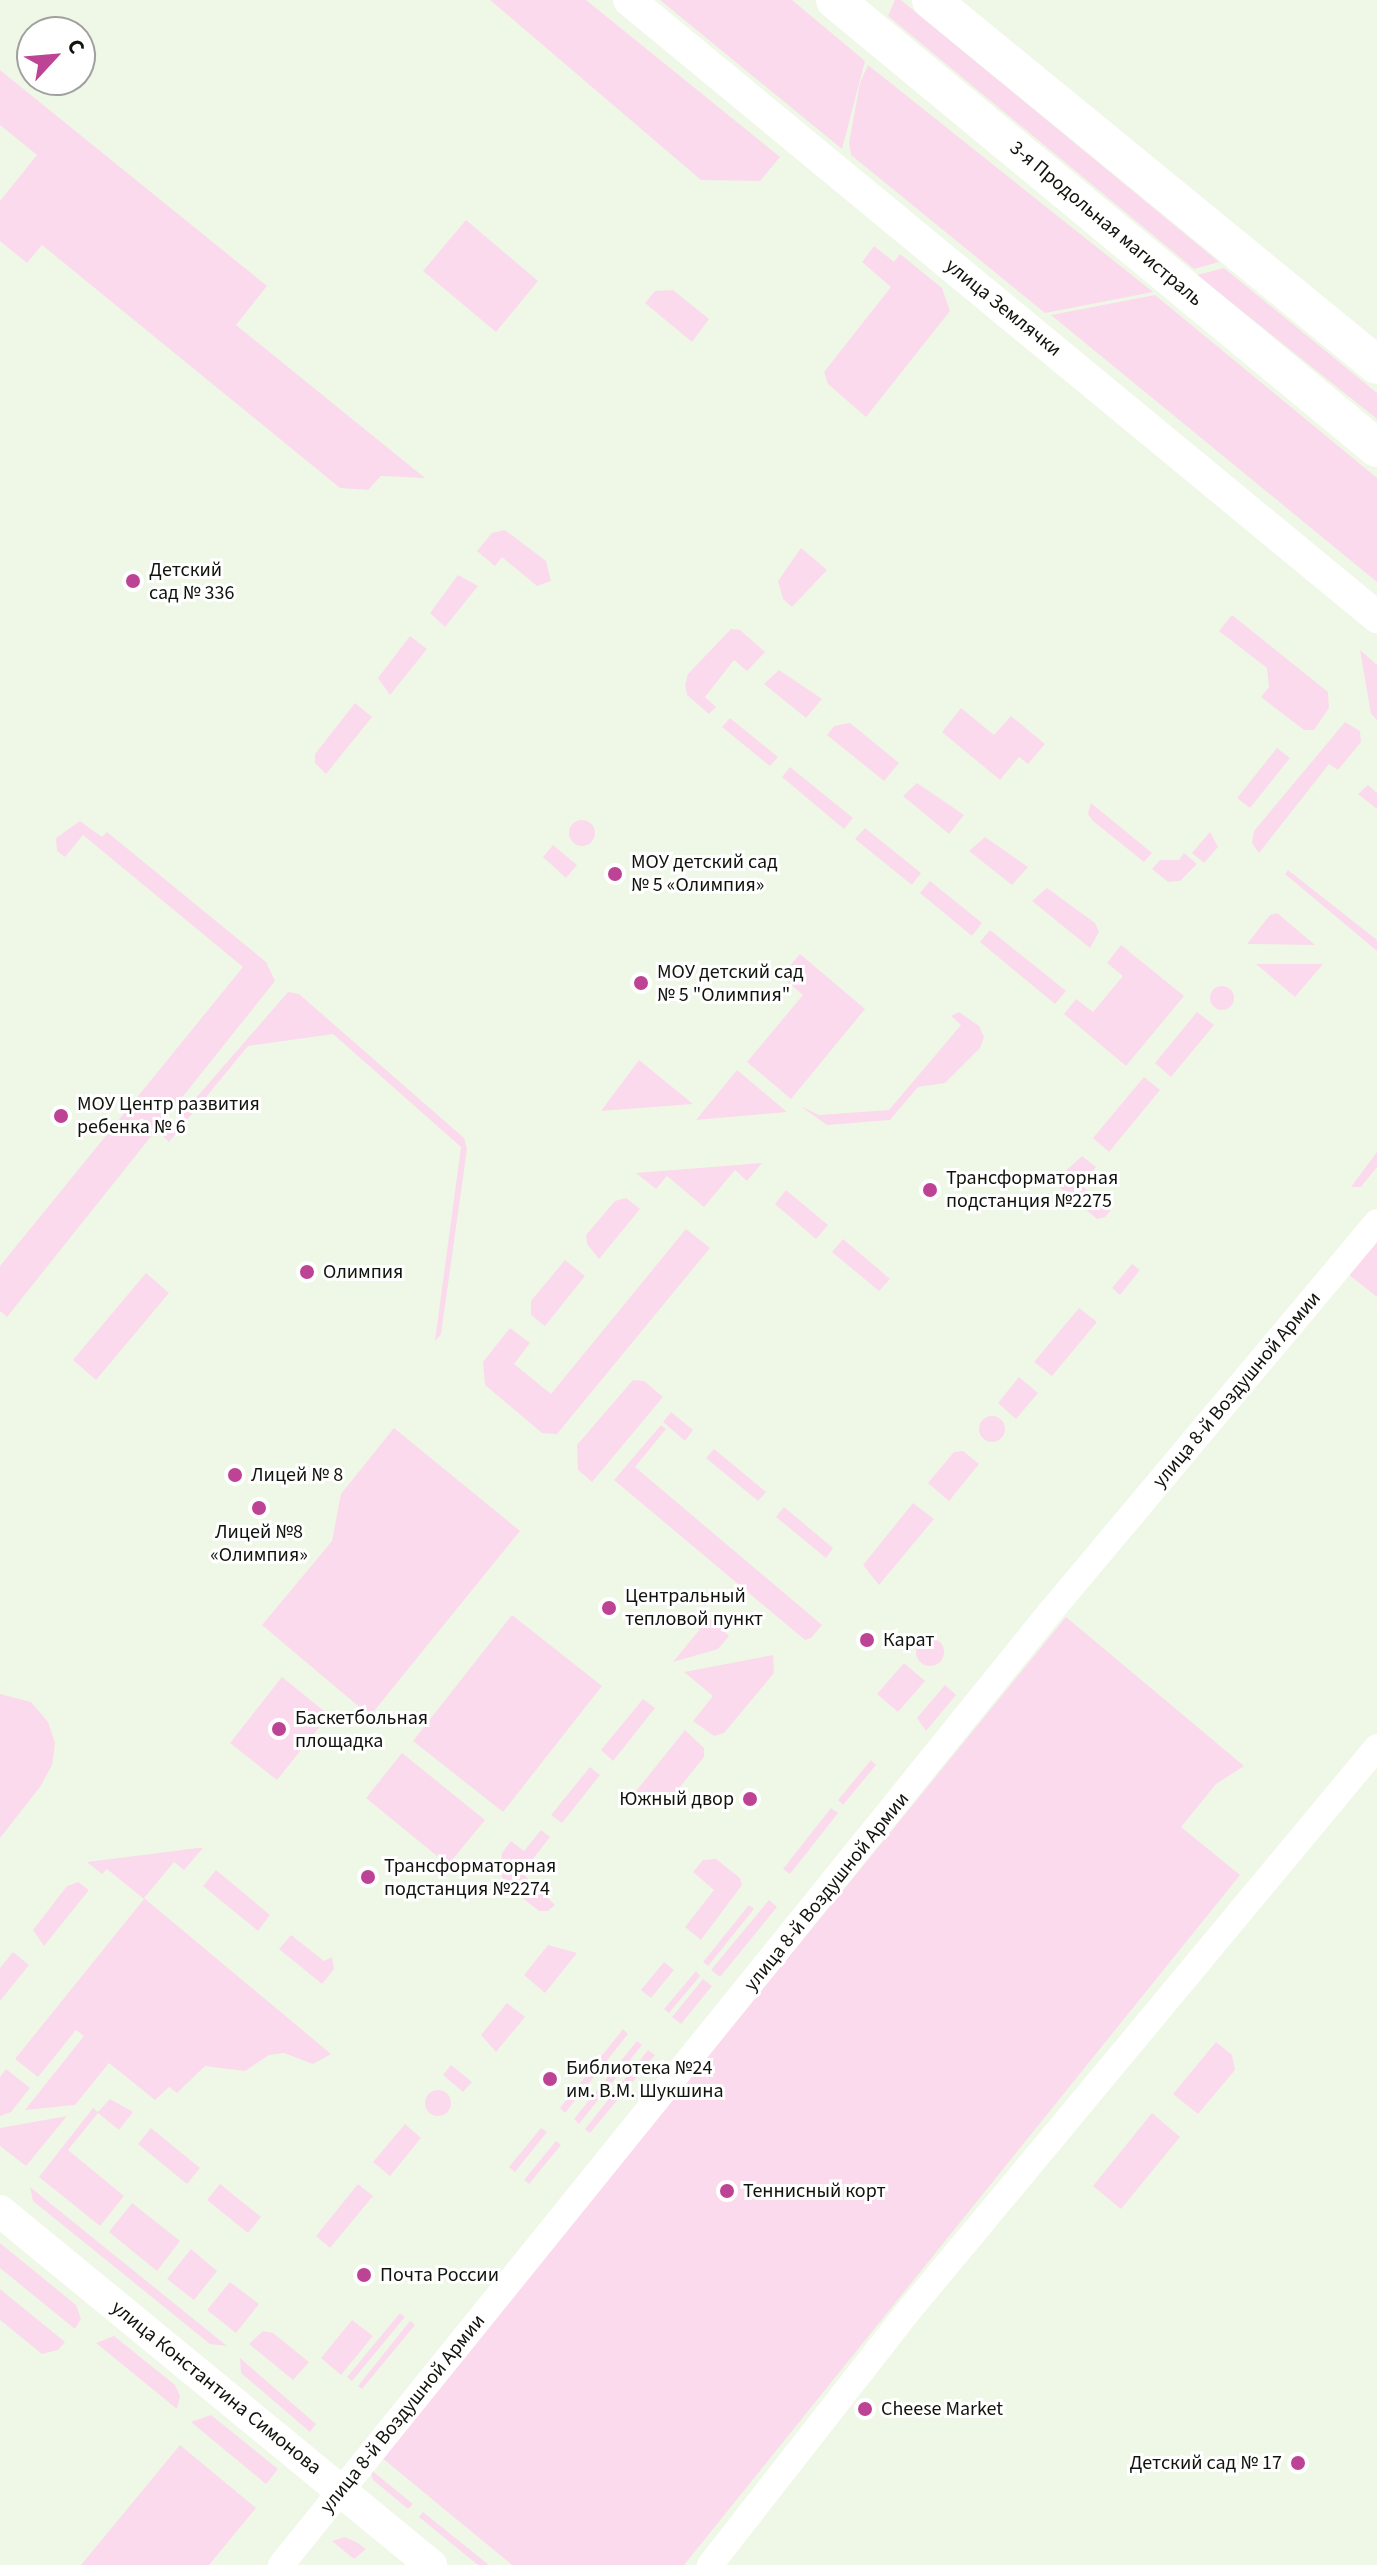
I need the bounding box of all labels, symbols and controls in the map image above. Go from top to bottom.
north arrow [16,16,96,96]
text: С [59,34,93,59]
street label: 3-я Продольная магистраль [1005,136,1207,312]
street label: улица Землячки [940,254,1066,362]
place label: Детский сад № 336 [149,558,234,605]
marker: Детский сад № 336 [124,572,142,590]
place label: МОУ детский сад № 5 «Олимпия» [631,850,778,897]
marker: МОУ детский сад № 5 «Олимпия» [606,865,624,883]
place label: МОУ детский сад № 5 "Олимпия" [657,960,804,1007]
marker: МОУ детский сад № 5 "Олимпия" [632,974,650,992]
place label: МОУ Центр развития ребенка № 6 [77,1092,260,1139]
marker: МОУ Центр развития ребенка № 6 [52,1107,70,1125]
place label: Трансформаторная подстанция №2275 [946,1166,1118,1213]
marker: Трансформаторная подстанция №2275 [921,1181,939,1199]
place label: Олимпия [323,1260,403,1284]
marker: Олимпия [298,1263,316,1281]
street label: улица 8-й Воздушной Армии [1148,1287,1326,1493]
place label: Лицей № 8 [251,1463,343,1487]
marker: Лицей № 8 [226,1466,244,1484]
marker: Лицей №8 «Олимпия» [250,1499,268,1517]
place label: Лицей №8 «Олимпия» [210,1520,308,1567]
place label: Центральный тепловой пункт [625,1584,763,1631]
marker: Центральный тепловой пункт [600,1599,618,1617]
place label: Карат [883,1628,934,1652]
marker: Карат [858,1631,876,1649]
place label: Баскетбольная площадка [295,1706,428,1753]
marker: Баскетбольная площадка [270,1720,288,1738]
place label: Южный двор [619,1787,734,1811]
street label: улица 8-й Воздушной Армии [739,1788,915,1996]
marker: Южный двор [741,1790,759,1808]
place label: Трансформаторная подстанция №2274 [384,1854,556,1901]
marker: Трансформаторная подстанция №2274 [359,1868,377,1886]
place label: Библиотека №24 им. В.М. Шукшина [566,2056,724,2103]
marker: Библиотека №24 им. В.М. Шукшина [541,2070,559,2088]
place label: Теннисный корт [743,2179,886,2203]
marker: Теннисный корт [718,2182,736,2200]
place label: Почта России [380,2263,499,2287]
marker: Почта России [355,2266,373,2284]
street label: улица Константина Симонова [106,2296,326,2480]
street label: улица 8-й Воздушной Армии [315,2310,491,2518]
place label: Cheese Market [881,2397,1003,2421]
marker: Cheese Market [856,2400,874,2418]
place label: Детский сад № 17 [1129,2451,1282,2475]
marker: Детский сад № 17 [1289,2454,1307,2472]

